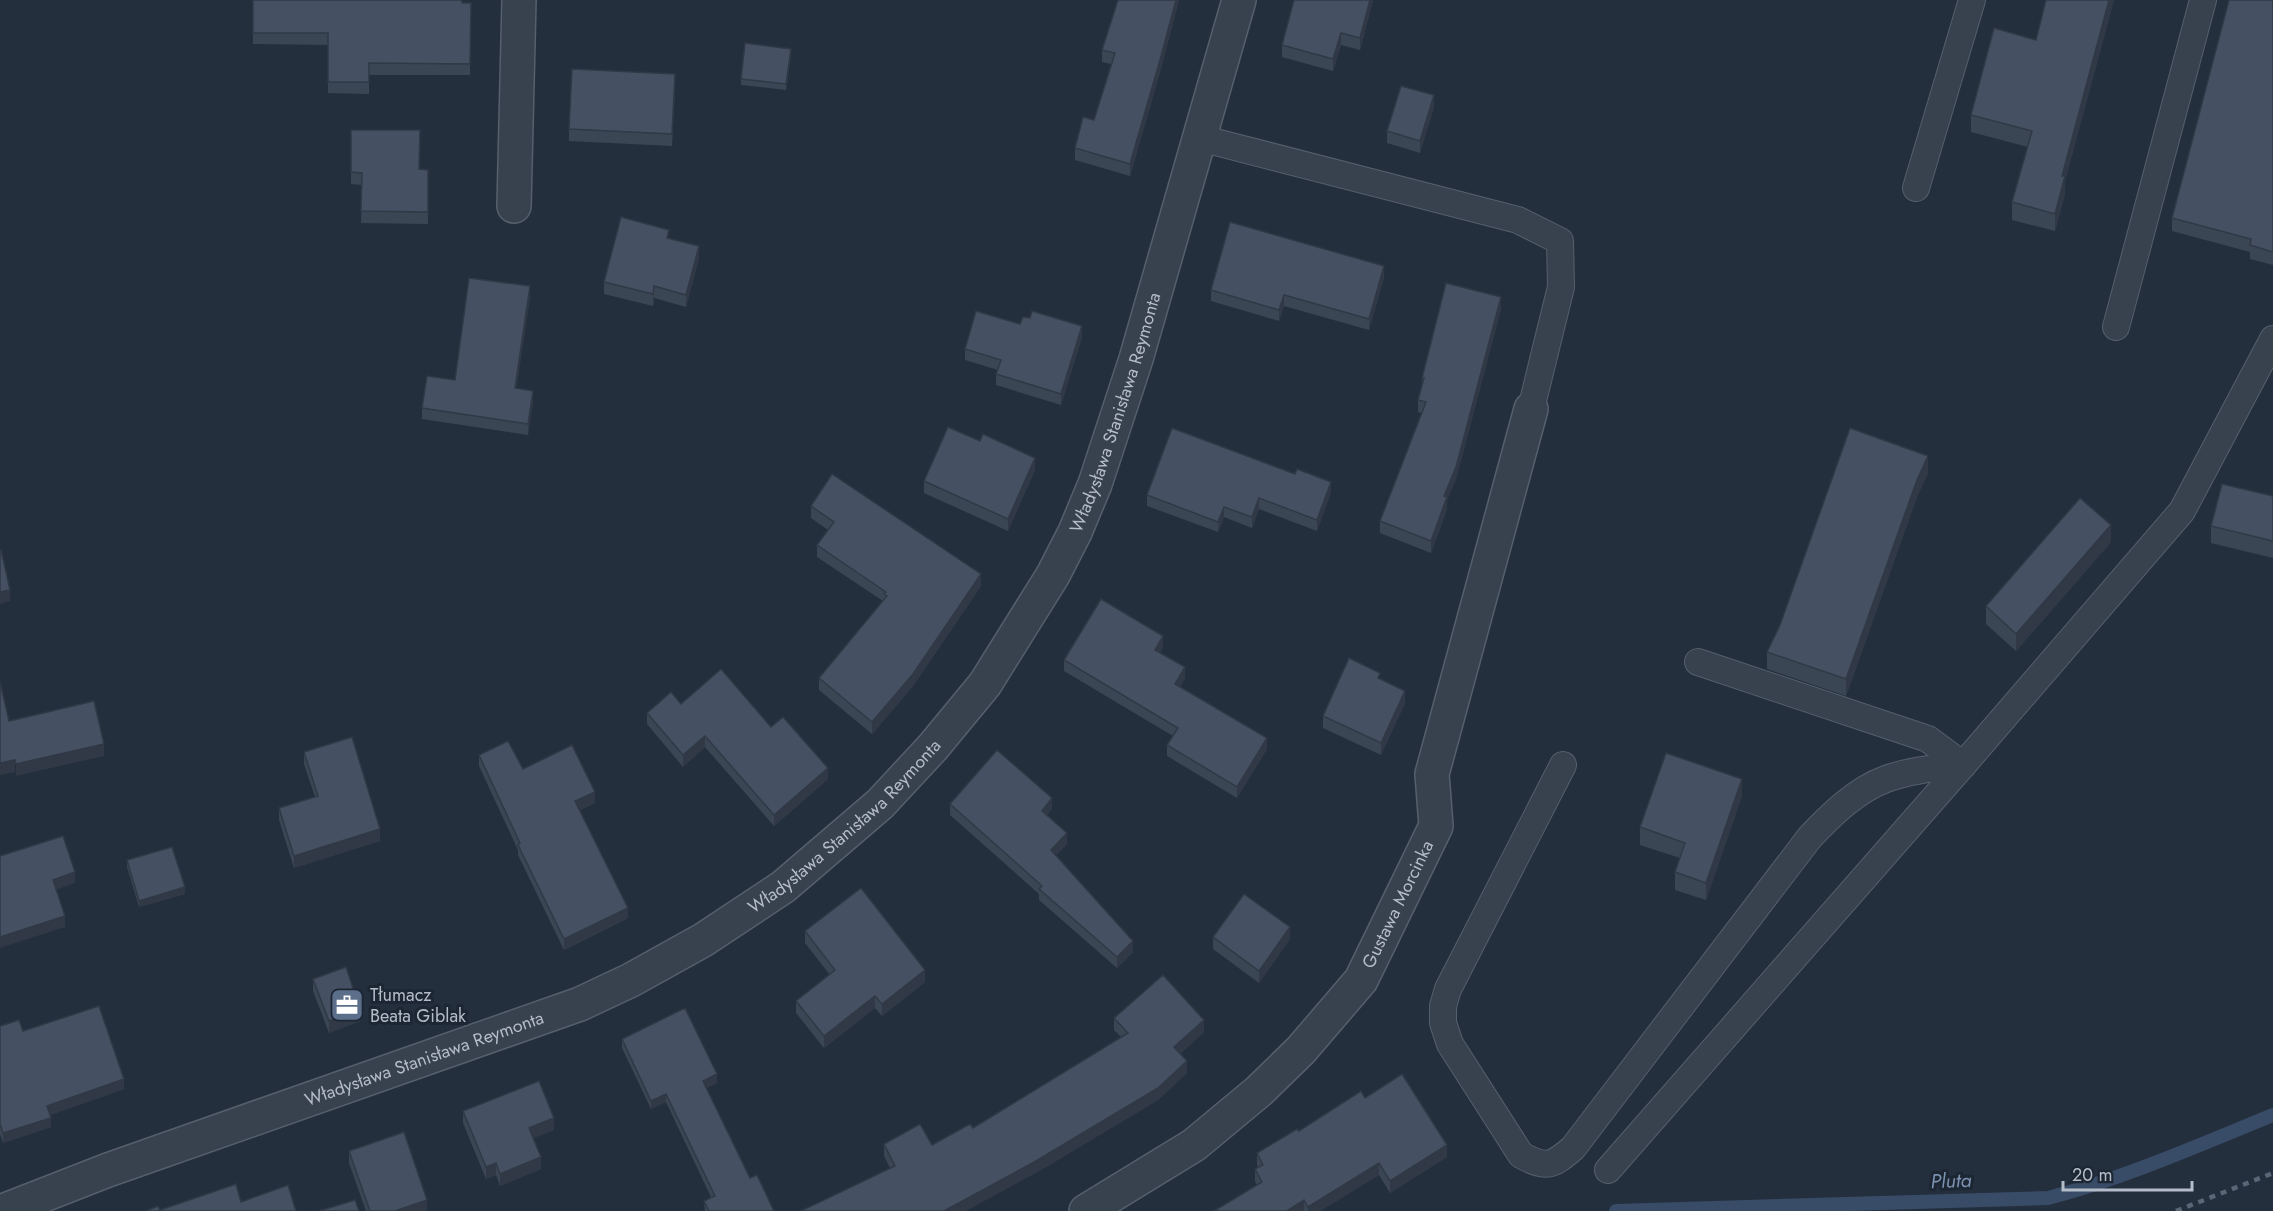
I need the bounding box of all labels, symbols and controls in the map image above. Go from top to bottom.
street label: Władysława Stanisława Reymonta [1063,289,1167,537]
street label: Władysława Stanisława Reymonta [743,734,947,920]
street label: Gustawa Morcinka [1356,836,1440,973]
place label: Tłumacz Beata Giblak [370,982,466,1029]
office icon: Tłumacz Beata Giblak [329,987,365,1023]
street label: Władysława Stanisława Reymonta [301,1005,547,1113]
scale bar [2063,1154,2192,1192]
text: 20 m [2072,1162,2112,1188]
water label: Pluta [1930,1166,1972,1196]

